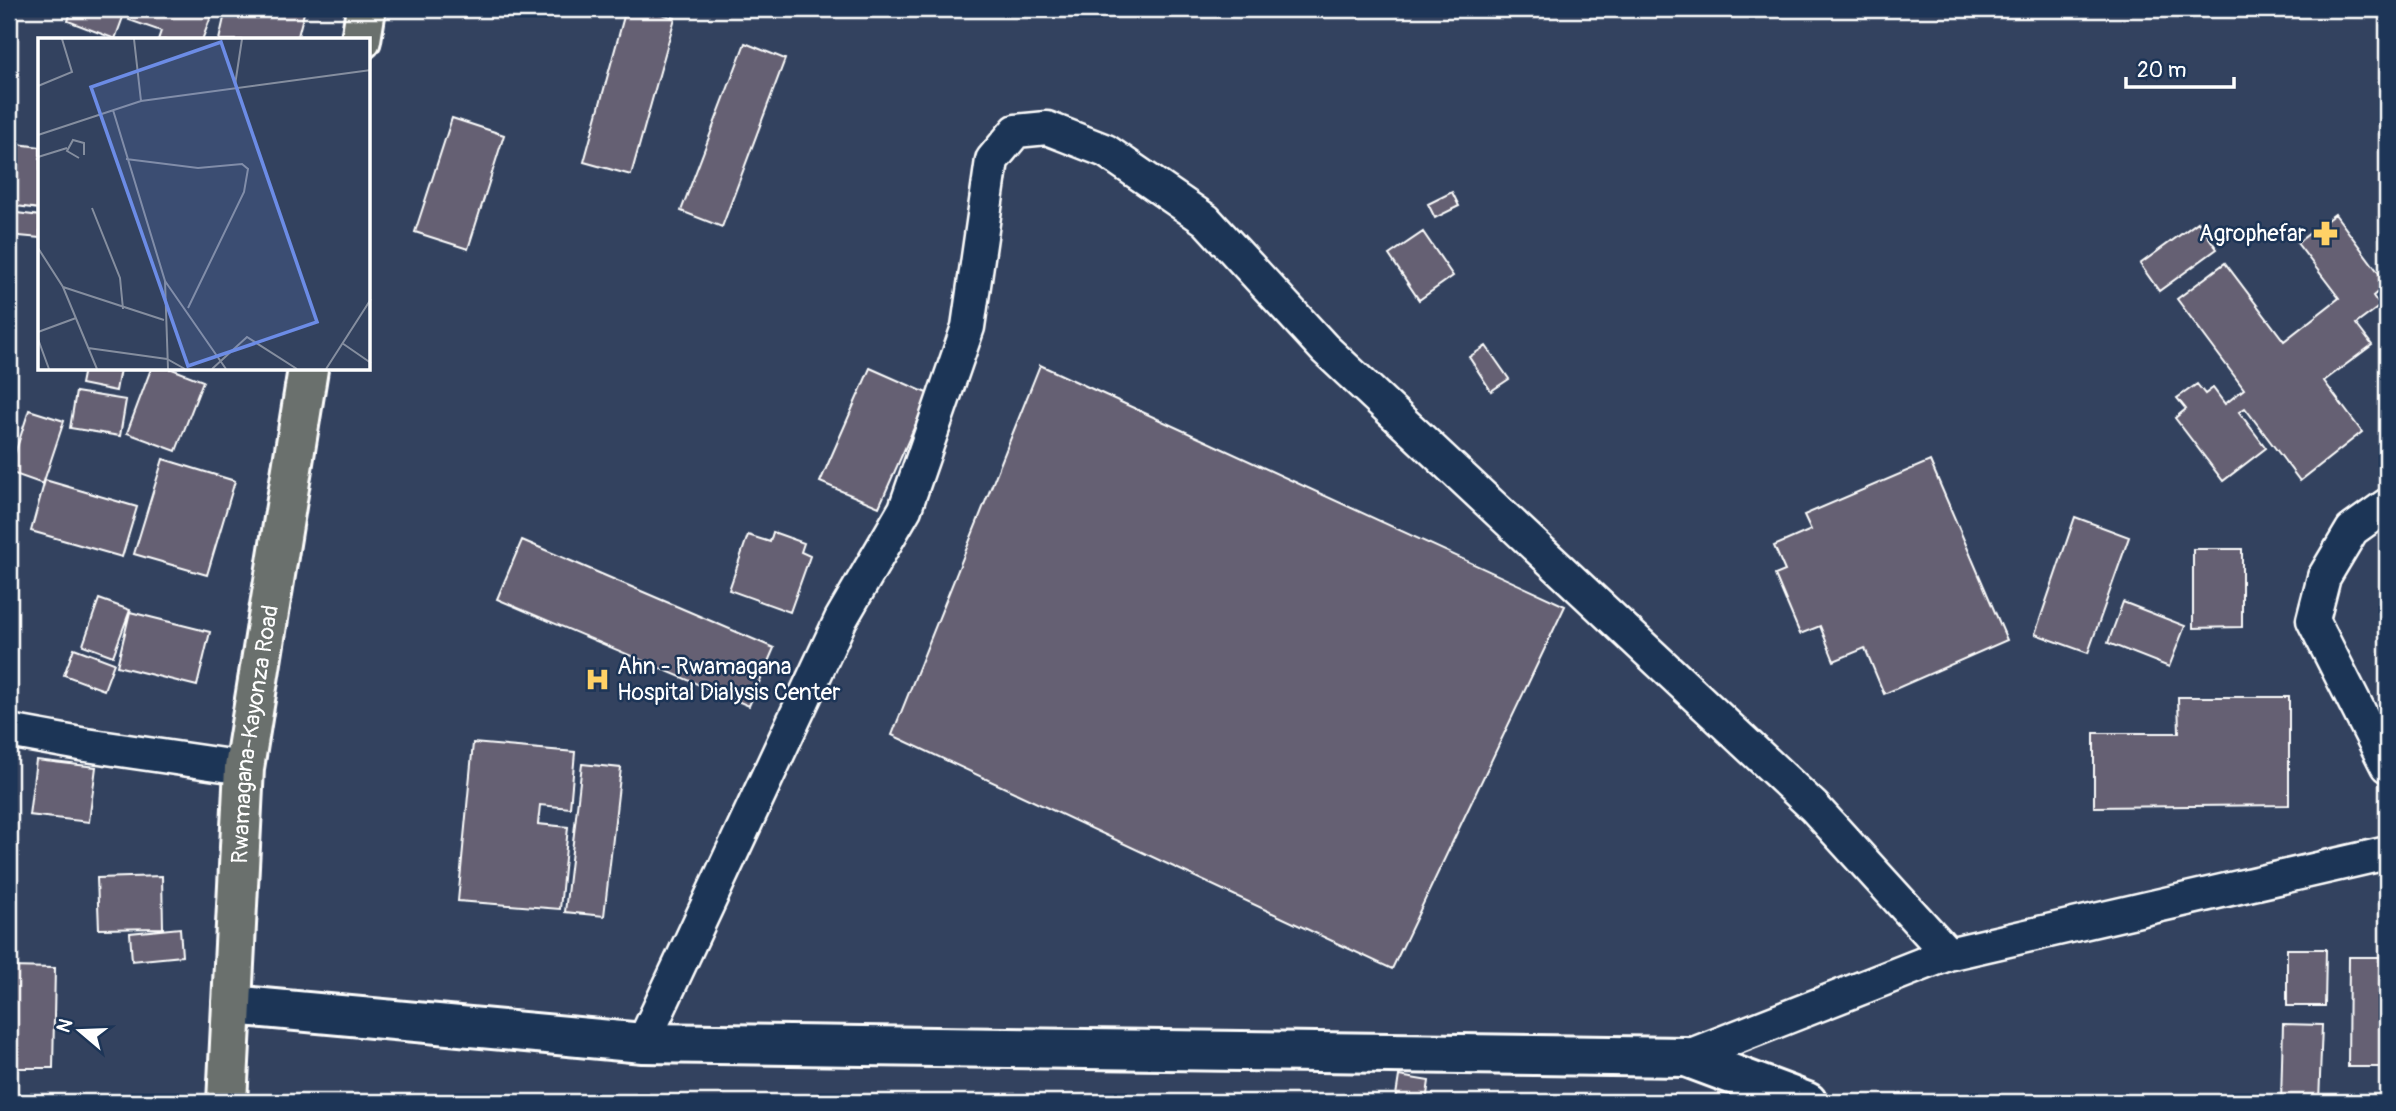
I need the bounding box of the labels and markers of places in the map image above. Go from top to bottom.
place label: Agrophefar [2199,219,2306,248]
pharmacy icon: Agrophefar [2312,219,2340,247]
place label: Ahn - Rwamagana Hospital Dialysis Center [617,652,840,707]
hospital icon: Ahn - Rwamagana Hospital Dialysis Center [583,665,611,693]

